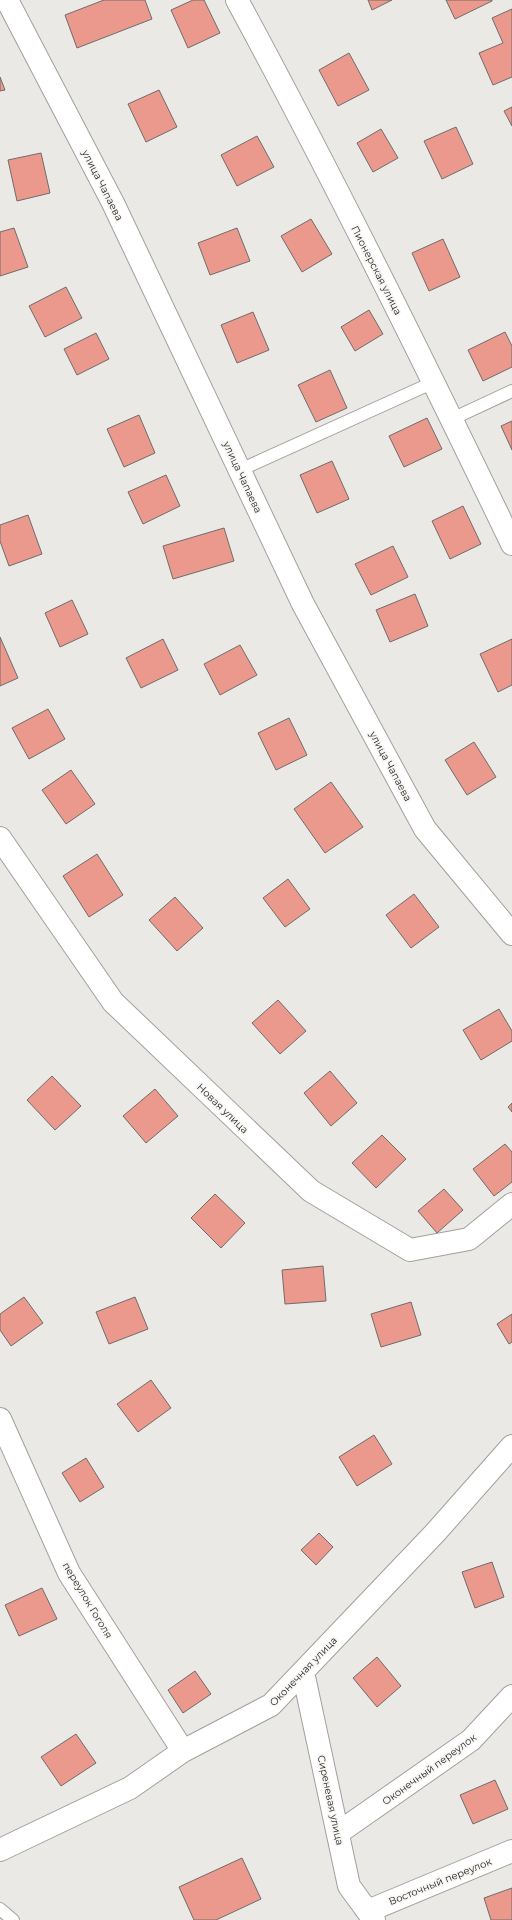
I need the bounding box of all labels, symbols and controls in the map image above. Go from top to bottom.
street label: улица Чапаева [79,147,126,223]
street label: Пионерская улица [348,223,405,317]
street label: улица Чапаева [220,438,265,515]
street label: улица Чапаева [366,728,414,803]
street label: Новая улица [194,1081,251,1136]
street label: переулок Гоголя [60,1560,115,1641]
street label: Оконечная улица [267,1634,340,1709]
street label: Оконечный переулок [380,1731,479,1808]
street label: Сиреневая улица [315,1754,346,1846]
street label: Восточный переулок [387,1855,494,1908]

